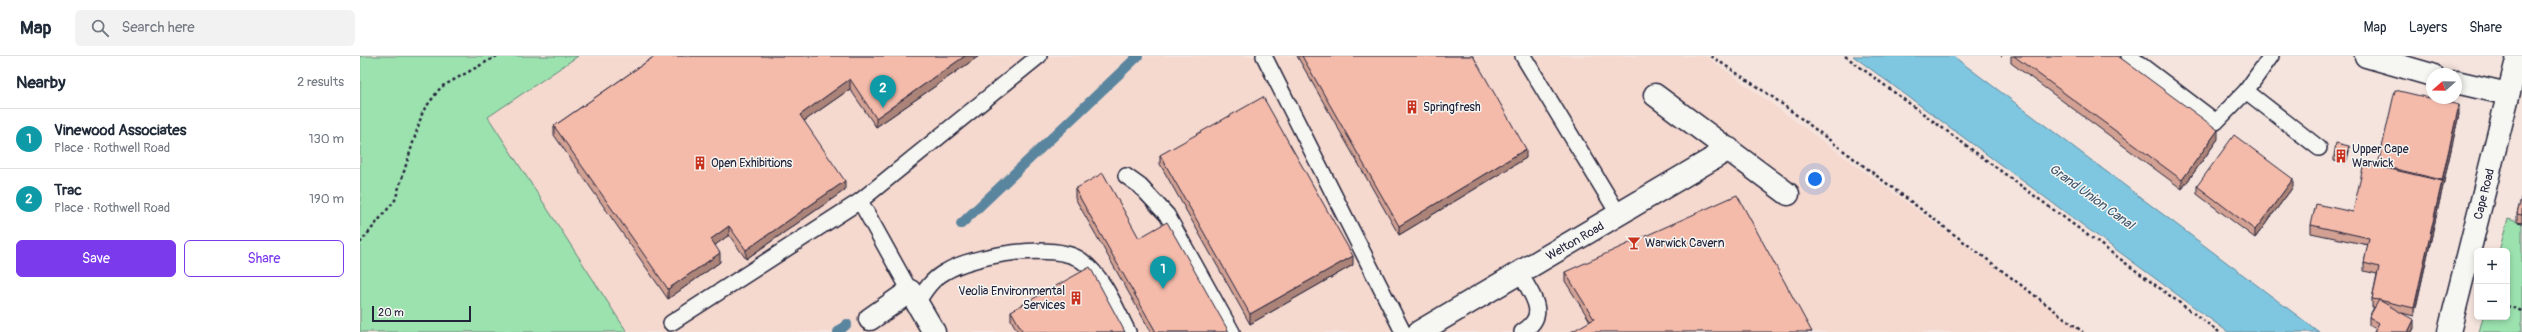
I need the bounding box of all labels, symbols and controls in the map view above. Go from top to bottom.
search box [75,10,355,46]
text: Map [20,16,51,40]
icon: search [89,17,111,39]
text: Search here [121,18,195,37]
text: Map [2364,19,2387,36]
text: Layers [2409,19,2447,36]
text: Share [2469,19,2502,36]
north arrow [2426,68,2462,104]
text: Nearby [16,72,65,93]
text: 2 results [297,74,344,90]
pin: 2 [870,75,896,108]
building icon: Springfresh [1404,99,1420,115]
place label: Springfresh [1423,100,1481,115]
text: Vinewood Associates [54,121,186,140]
text: 1 [26,131,32,147]
text: 130 m [308,131,344,147]
text: Place · Rothwell Road [54,140,170,156]
place label: Upper Cape Warwick [2352,142,2409,171]
building icon: Upper Cape Warwick [2333,148,2349,164]
building icon: Open Exhibitions [692,155,708,171]
place label: Open Exhibitions [711,156,793,171]
water label: Grand Union Canal [2046,161,2138,234]
street label: Cape Road [2471,167,2498,221]
your location [1805,169,1825,189]
text: Trac [54,181,82,200]
text: 2 [25,191,33,207]
text: 190 m [309,191,344,207]
text: Place · Rothwell Road [54,200,170,216]
street label: Welton Road [1544,219,1607,264]
bar icon: Warwick Cavern [1626,235,1642,251]
place label: Warwick Cavern [1645,236,1725,251]
button: Save [16,240,176,277]
button: Share [184,240,344,277]
map controls [2474,248,2510,320]
button: + [2474,248,2510,284]
pin: 1 [1150,256,1176,289]
place label: Veolia Environmental Services [958,284,1066,313]
button: − [2474,284,2510,320]
building icon: Veolia Environmental Services [1068,290,1084,306]
scale bar [372,304,471,323]
text: 20 m [378,306,404,319]

